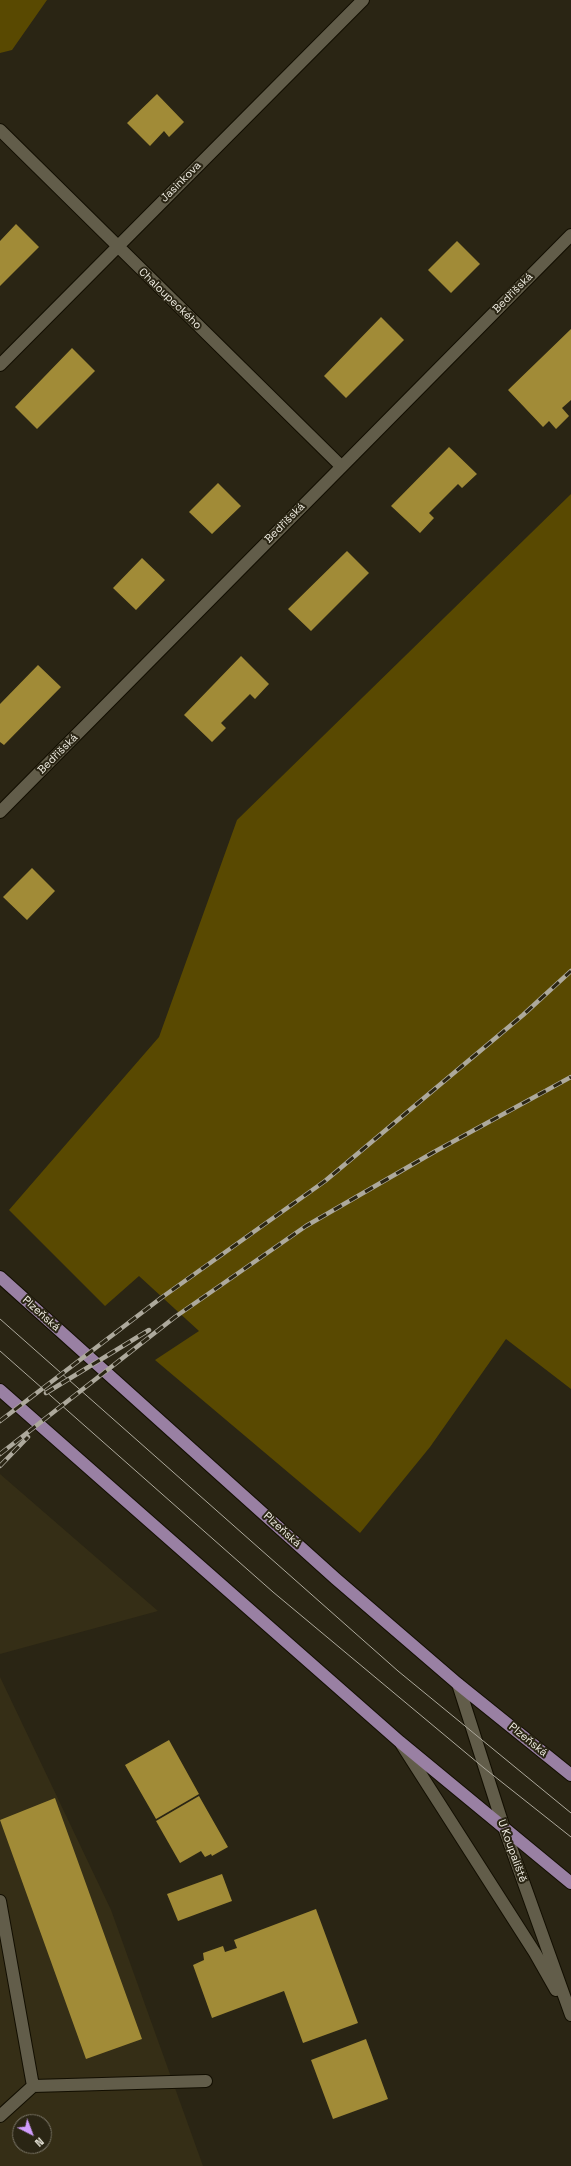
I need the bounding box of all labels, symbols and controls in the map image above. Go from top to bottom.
street label: Jasinkova [158,159,204,205]
street label: Chaloupeckého [136,266,204,332]
street label: Bedřišská [490,270,536,316]
street label: Bedřišská [262,500,308,546]
street label: Bedřišská [35,731,81,777]
street label: Plzeňská [19,1294,63,1334]
street label: Plzeňská [260,1510,304,1550]
street label: Plzeňská [506,1720,550,1760]
street label: U Koupaliště [495,1818,529,1884]
north arrow [12,2114,52,2154]
text: N [32,2135,47,2150]

